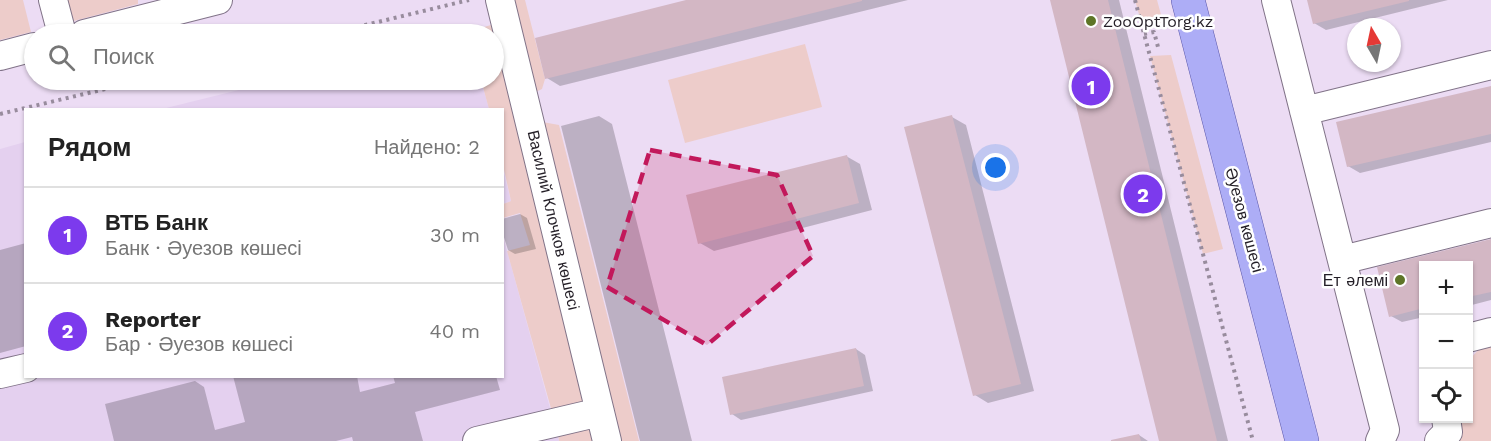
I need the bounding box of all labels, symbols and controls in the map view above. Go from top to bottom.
place label: ZooOptTorg.kz [1103,12,1213,31]
marker: ZooOptTorg.kz [1084,14,1098,28]
north arrow [1347,18,1401,72]
search box [24,24,504,90]
icon: search [45,41,78,74]
text: Поиск [93,44,154,69]
pin: 1 [1072,64,1110,109]
street label: Василий Клочков көшесі [524,128,583,312]
text: Рядом [48,132,131,162]
text: Найдено: 2 [374,135,480,159]
your location [981,153,1010,182]
street label: Әуезов көшесі [1221,166,1268,275]
pin: 2 [1124,172,1162,216]
text: ВТБ Банк [105,210,208,235]
text: 1 [63,223,72,247]
text: 30 m [430,223,480,247]
text: Банк · Әуезов көшесі [105,236,302,260]
map controls [1419,261,1473,423]
button: + [1419,261,1473,315]
place label: Ет әлемі [1323,271,1388,290]
marker: Ет әлемі [1393,273,1407,287]
text: Reporter [105,307,201,332]
button: − [1419,315,1473,369]
text: 2 [62,319,73,343]
text: 40 m [429,319,480,343]
text: Бар · Әуезов көшесі [105,332,293,356]
button: locate [1419,369,1473,423]

